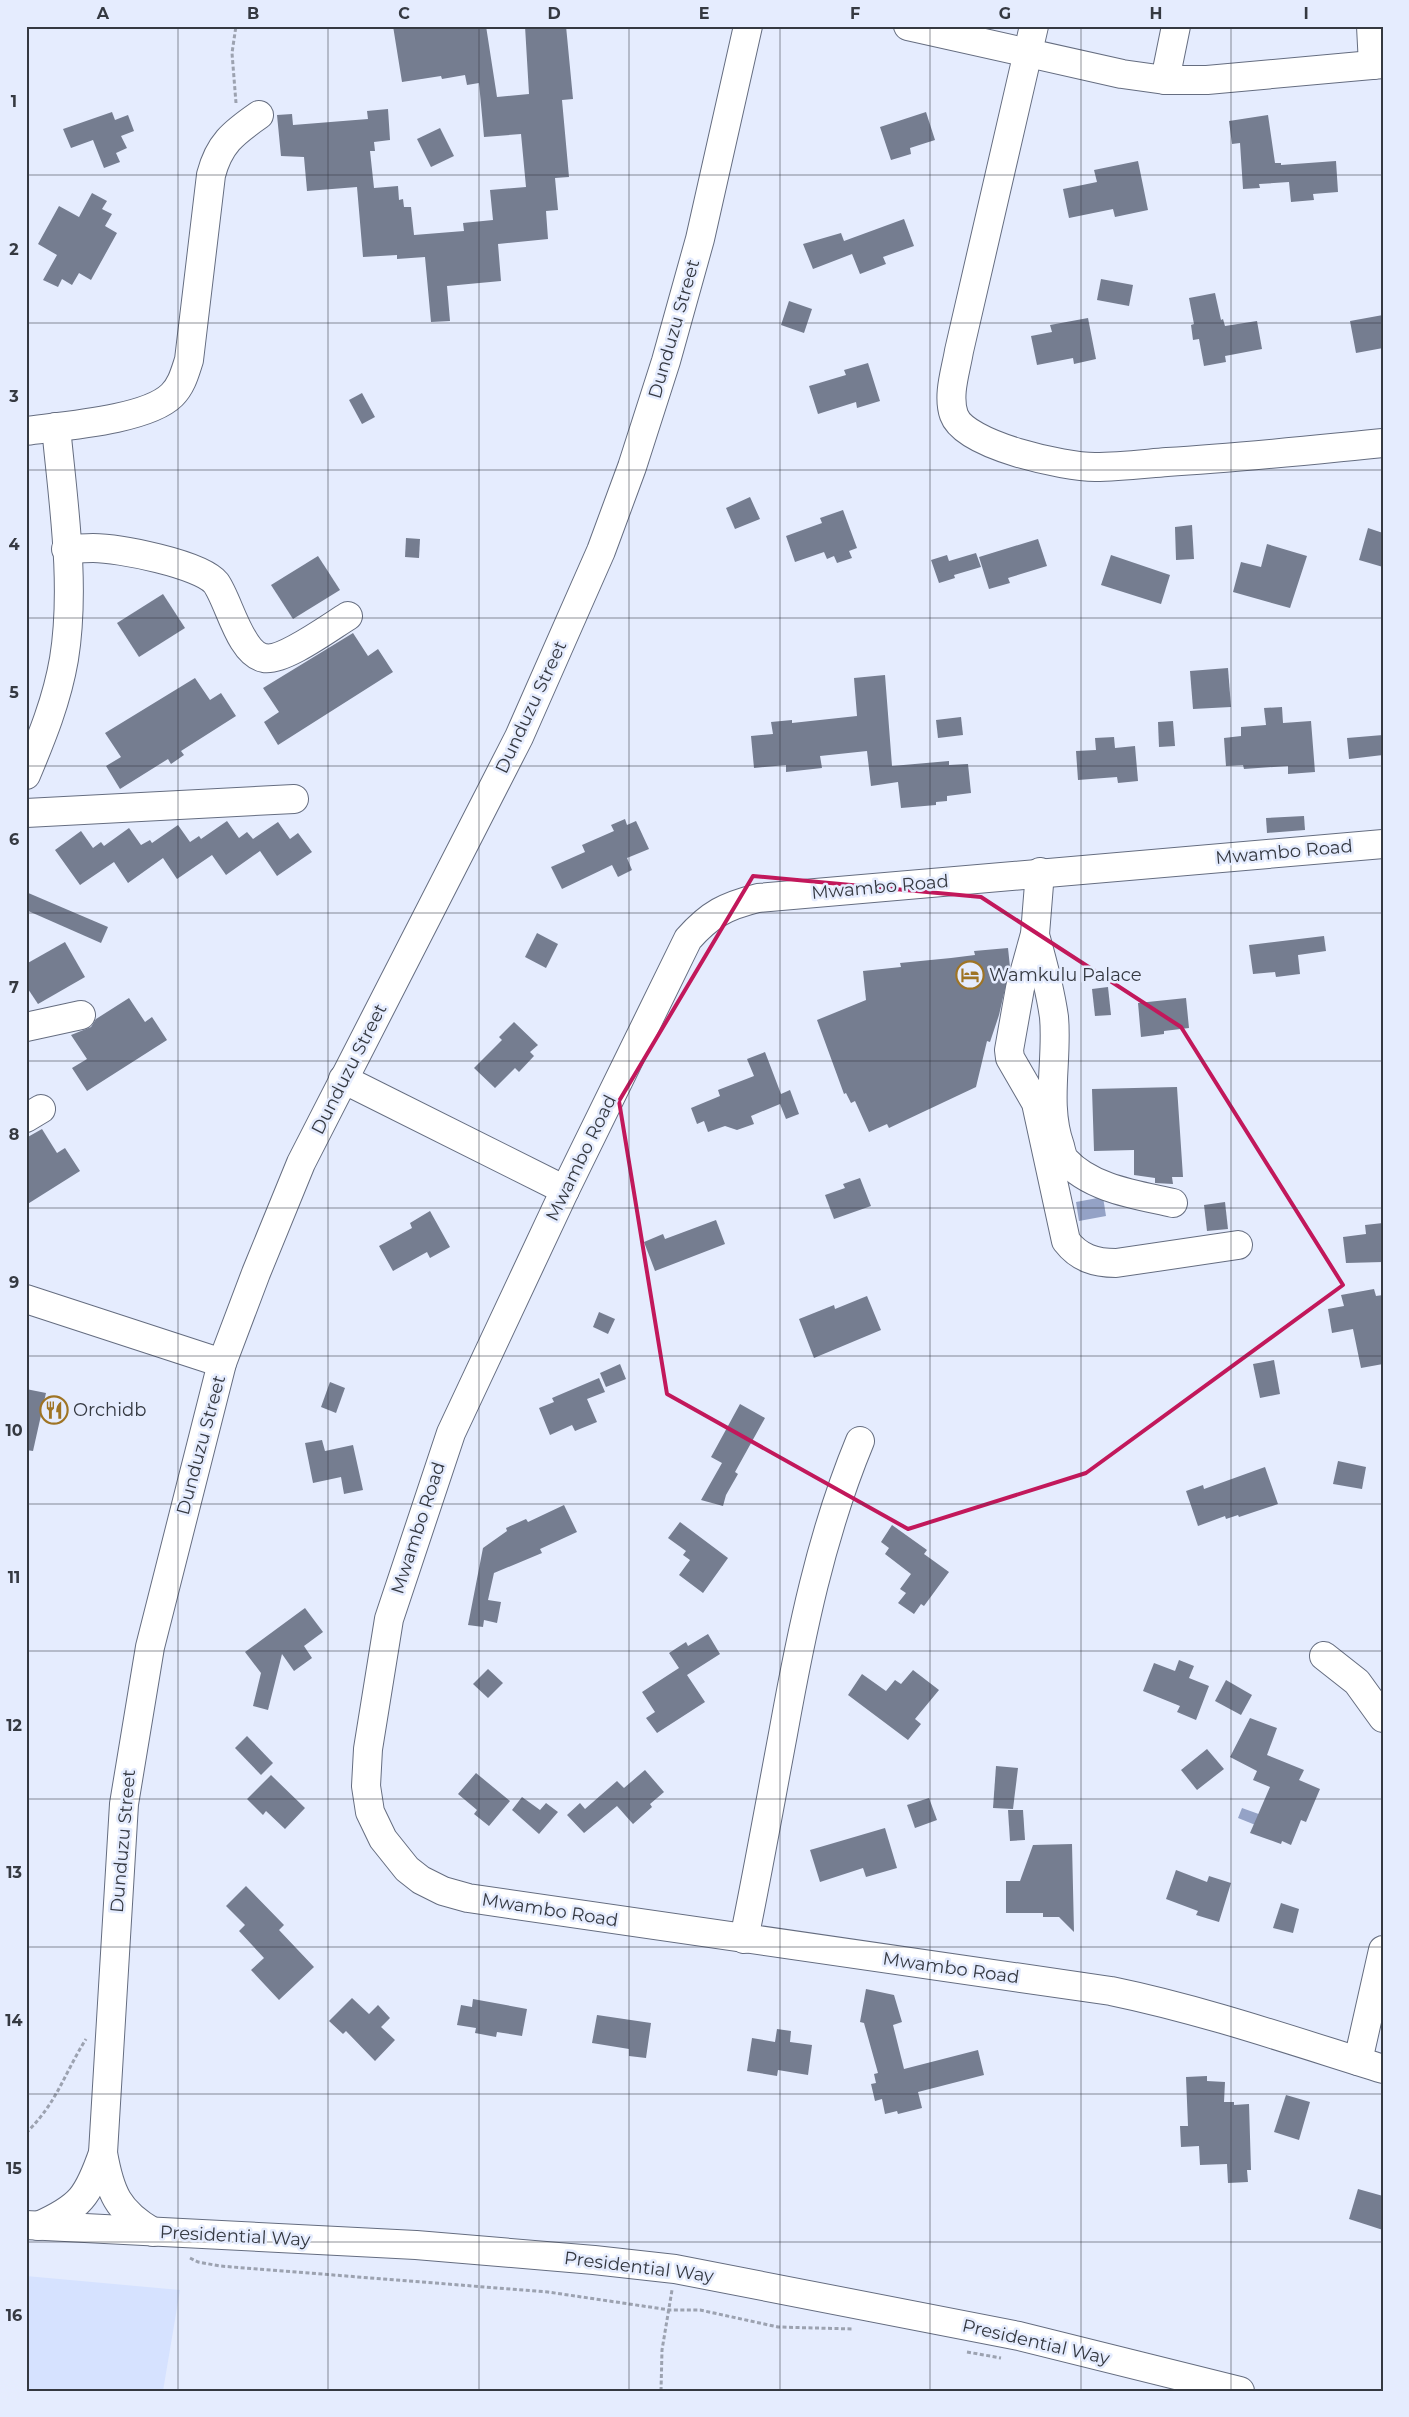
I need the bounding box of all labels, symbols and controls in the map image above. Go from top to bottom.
text: A [96,4,110,23]
text: B [247,4,259,23]
text: C [398,4,410,23]
text: D [547,4,561,23]
text: E [699,4,709,23]
text: F [850,4,860,23]
text: G [999,4,1011,23]
text: H [1150,4,1162,23]
text: I [1303,4,1309,23]
text: 1 [11,92,17,111]
text: 2 [9,240,19,259]
street label: Dunduzu Street [644,257,704,401]
text: 3 [8,387,19,406]
text: 4 [8,535,20,554]
street label: Dunduzu Street [491,637,571,777]
text: 5 [9,683,19,702]
text: 6 [9,830,19,849]
street label: Mwambo Road [1214,835,1354,869]
street label: Mwambo Road [810,870,950,904]
hotel icon: Wamkulu Palace [955,960,985,990]
place label: Wamkulu Palace [989,964,1142,986]
text: 7 [9,978,19,997]
street label: Dunduzu Street [307,1000,391,1138]
street label: Mwambo Road [541,1091,621,1225]
text: 8 [9,1125,19,1144]
text: 9 [9,1273,19,1292]
street label: Dunduzu Street [172,1373,230,1517]
restaurant icon: Orchidb [39,1395,69,1425]
place label: Orchidb [73,1399,147,1421]
text: 10 [5,1421,23,1440]
street label: Mwambo Road [386,1459,450,1597]
text: 11 [8,1568,20,1587]
text: 12 [6,1716,22,1735]
street label: Dunduzu Street [106,1768,140,1914]
text: 13 [6,1863,22,1882]
street label: Mwambo Road [480,1888,620,1932]
street label: Mwambo Road [881,1948,1021,1988]
text: 14 [5,2011,23,2030]
text: 15 [6,2159,22,2178]
street label: Presidential Way [159,2221,311,2251]
street label: Presidential Way [563,2247,715,2287]
text: 16 [6,2306,22,2325]
street label: Presidential Way [960,2314,1112,2370]

